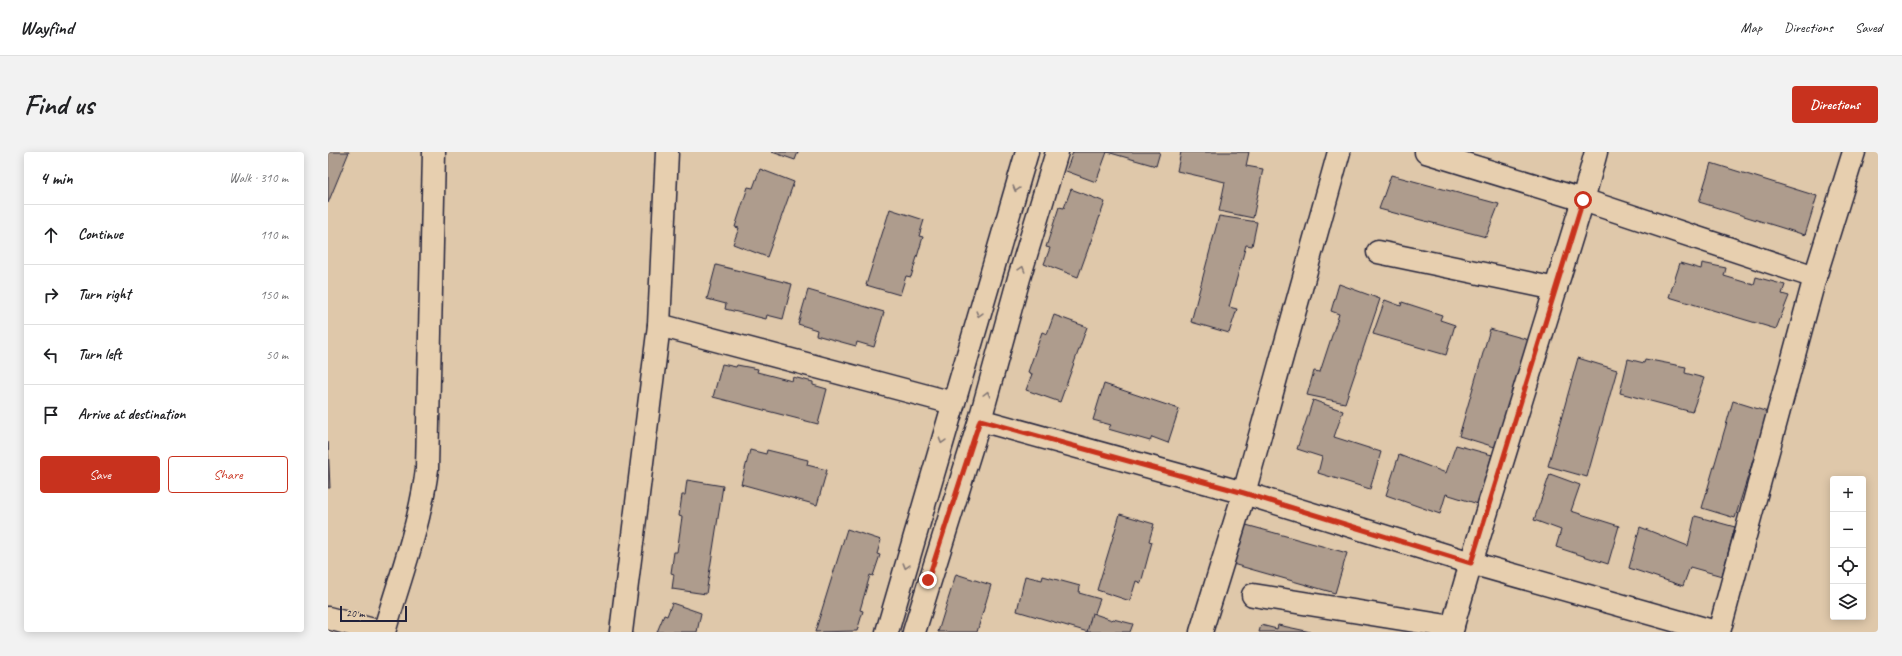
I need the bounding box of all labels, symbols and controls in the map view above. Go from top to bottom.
text: Wayfind [20,16,73,40]
text: Map [1741,19,1762,36]
text: Directions [1784,19,1833,36]
text: Saved [1855,19,1882,36]
button: Directions [1792,86,1878,123]
text: Find us [24,87,94,122]
text: 4 min [40,168,73,189]
text: Walk · 310 m [229,170,288,186]
one-way arrow [1012,186,1021,193]
route start [1574,191,1592,209]
icon: ahead [40,224,62,246]
text: Continue [78,225,123,244]
text: 110 m [260,227,288,243]
one-way arrow [1017,265,1025,272]
icon: right [40,284,62,306]
text: Turn right [78,285,131,304]
text: 150 m [260,287,288,303]
one-way arrow [975,310,984,317]
icon: left [40,344,62,366]
text: Turn left [78,345,121,364]
text: 50 m [266,347,288,363]
one-way arrow [982,391,991,398]
icon: arrive [40,404,62,426]
text: Arrive at destination [78,405,185,424]
one-way arrow [938,437,947,444]
button: Save [40,456,160,493]
button: Share [168,456,288,493]
map controls [1830,476,1866,620]
button: + [1830,476,1866,512]
button: − [1830,512,1866,548]
button: locate [1830,548,1866,584]
one-way arrow [902,562,911,569]
route end [919,571,937,589]
button: layers [1830,584,1866,620]
scale bar [340,604,407,623]
text: 20 m [346,606,365,620]

